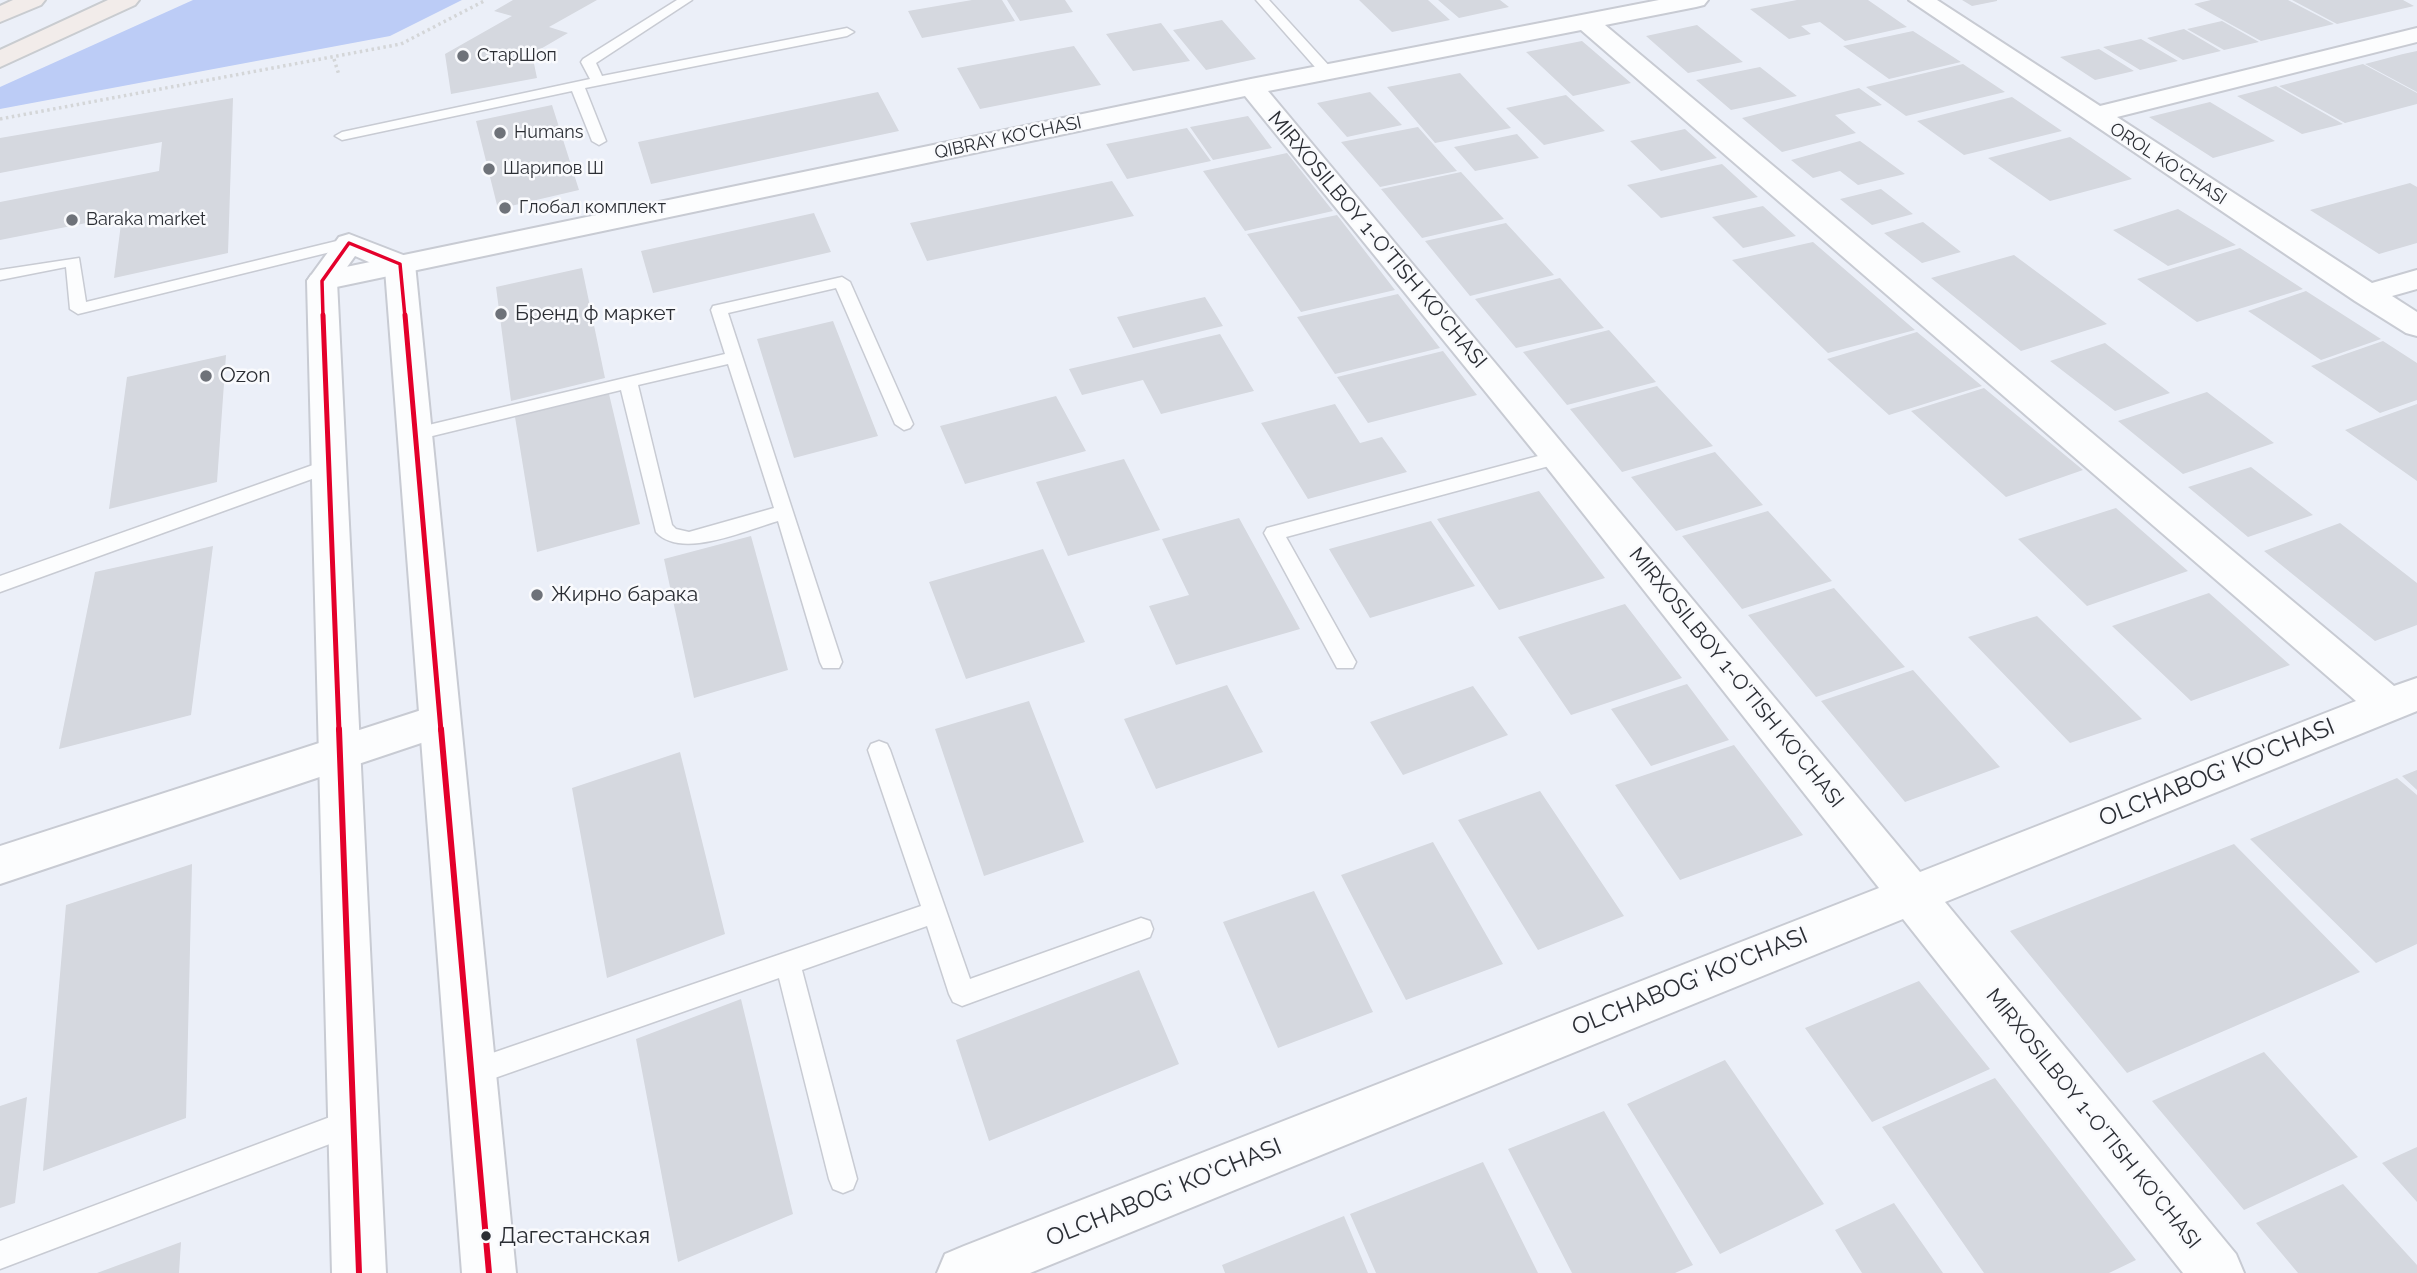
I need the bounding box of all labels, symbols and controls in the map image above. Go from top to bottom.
place label: СтарШоп [477,45,557,67]
marker: СтарШоп [455,48,471,64]
street label: MIRXOSILBOY 1-O'TISH KO'CHASI [1262,107,1492,373]
street label: QIBRAY KO'CHASI [933,112,1083,164]
street label: OROL KO'CHASI [2106,118,2230,210]
place label: Humans [514,122,584,144]
marker: Humans [492,125,508,141]
place label: Шарипов Ш [503,158,604,180]
marker: Шарипов Ш [481,161,497,177]
place label: Глобал комплект [519,197,666,219]
marker: Глобал комплект [497,200,513,216]
place label: Baraka market [86,209,206,231]
marker: Baraka market [64,212,80,228]
place label: Бренд ф маркет [515,301,676,327]
marker: Бренд ф маркет [493,306,509,322]
place label: Ozon [220,363,271,389]
marker: Ozon [198,368,214,384]
street label: MIRXOSILBOY 1-O'TISH KO'CHASI [1623,543,1849,813]
place label: Жирно барака [551,582,698,608]
marker: Жирно барака [529,587,545,603]
street label: OLCHABOG' KO'CHASI [2095,713,2339,833]
street label: OLCHABOG' KO'CHASI [1568,922,1812,1042]
street label: MIRXOSILBOY 1-O'TISH KO'CHASI [1980,984,2206,1254]
street label: OLCHABOG' KO'CHASI [1042,1133,1286,1253]
place label: Дагестанская [499,1222,650,1250]
marker: Дагестанская [479,1229,493,1243]

